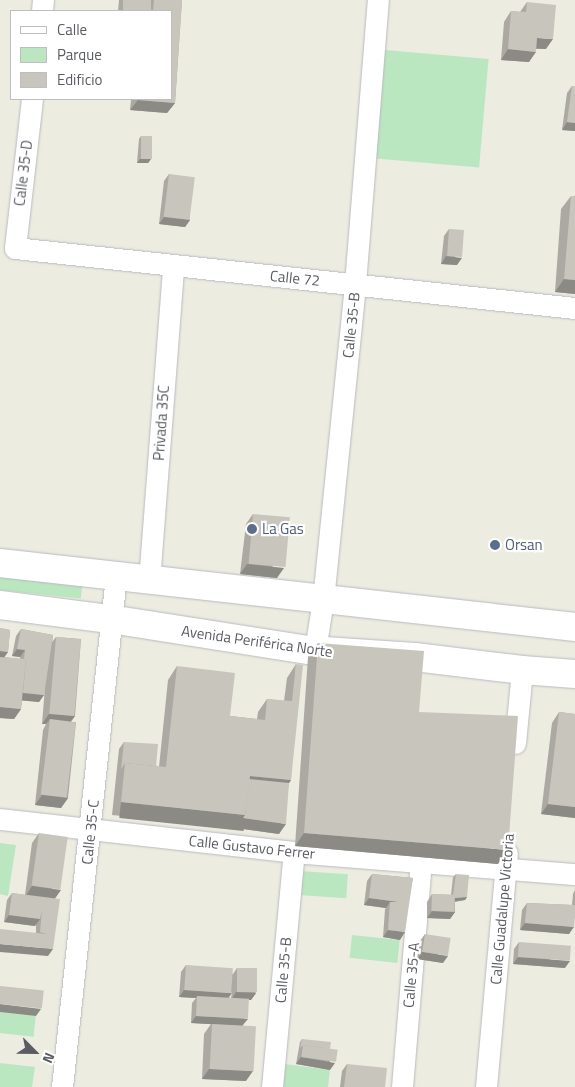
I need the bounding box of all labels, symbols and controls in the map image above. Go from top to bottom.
legend [10,10,172,100]
text: Calle [57,18,87,41]
text: Parque [57,43,102,66]
text: Edificio [57,68,102,91]
street label: Calle 35-D [10,139,36,207]
street label: Calle 72 [269,266,321,290]
street label: Calle 35-B [339,291,363,359]
street label: Privada 35C [149,385,173,461]
place label: La Gas [262,520,304,538]
marker: La Gas [246,523,258,535]
place label: Orsan [505,536,543,554]
marker: Orsan [489,539,501,551]
street label: Avenida Periférica Norte [180,621,334,661]
street label: Calle 35-C [78,799,102,865]
street label: Calle Gustavo Ferrer [188,831,316,863]
street label: Calle Guadalupe Victoria [486,833,518,985]
street label: Calle 35-B [271,936,295,1004]
street label: Calle 35-A [399,942,423,1008]
north arrow [10,1027,60,1077]
text: N [38,1049,61,1067]

